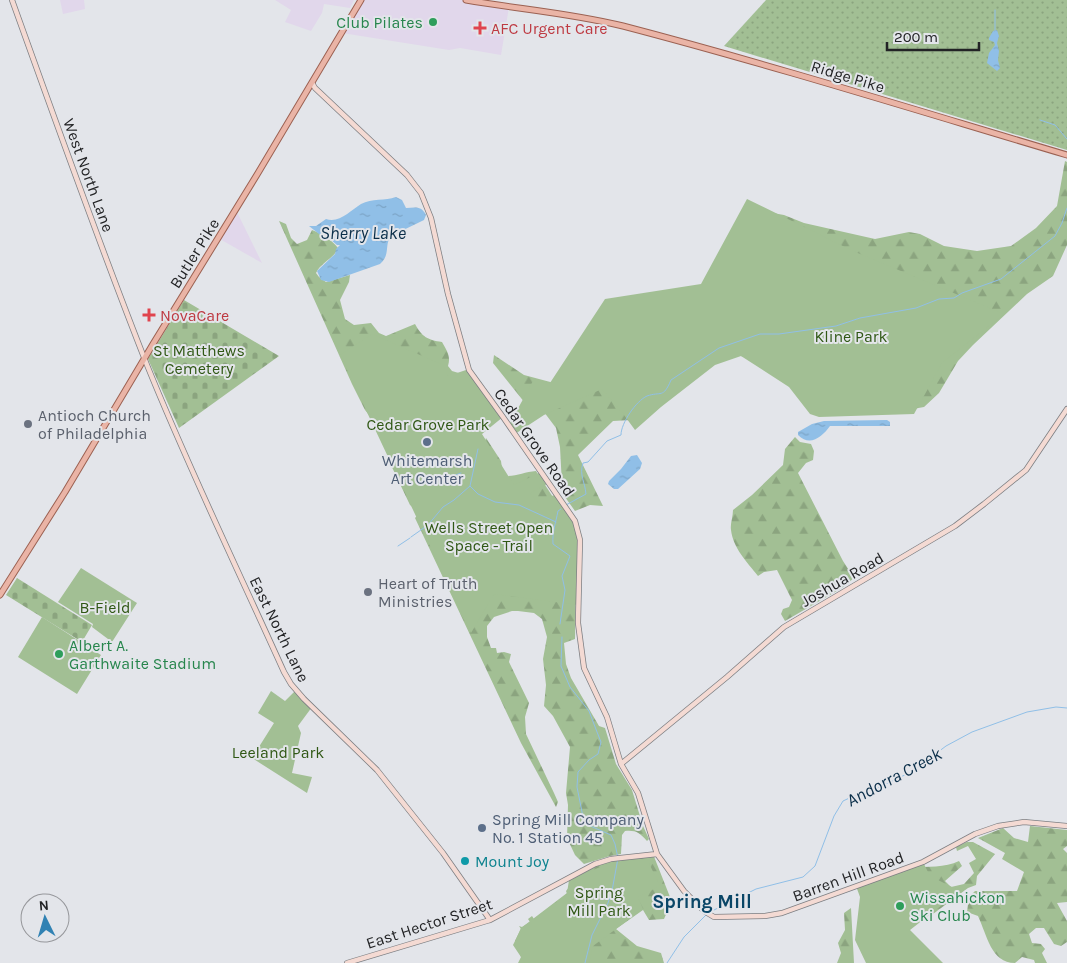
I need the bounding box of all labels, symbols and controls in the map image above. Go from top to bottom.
place label: Club Pilates [336,13,423,32]
marker: Club Pilates [427,16,439,28]
place label: AFC Urgent Care [491,19,608,38]
scale bar [887,20,980,52]
marker: AFC Urgent Care [473,21,487,35]
text: 200 m [894,28,938,46]
street label: Ridge Pike [809,56,887,97]
street label: West North Lane [59,116,118,234]
street label: Butler Pike [165,215,223,292]
water label: Sherry Lake [320,222,406,244]
place label: NovaCare [160,306,229,325]
marker: NovaCare [142,308,156,322]
park label: Kline Park [814,327,888,346]
park label: St Matthews Cemetery [153,341,245,378]
street label: Cedar Grove Road [490,385,579,500]
place label: Antioch Church of Philadelphia [38,406,151,443]
park label: Cedar Grove Park [366,415,490,434]
marker: Antioch Church of Philadelphia [22,418,34,430]
marker: Whitemarsh Art Center [421,436,433,448]
place label: Whitemarsh Art Center [382,451,472,488]
park label: Wells Street Open Space - Trail [425,518,553,555]
street label: Joshua Road [797,548,887,611]
street label: East North Lane [246,573,313,685]
place label: Heart of Truth Ministries [378,574,477,611]
marker: Heart of Truth Ministries [362,586,374,598]
park label: B-Field [80,598,130,617]
place label: Albert A. Garthwaite Stadium [69,636,216,673]
marker: Albert A. Garthwaite Stadium [53,648,65,660]
water label: Andorra Creek [843,742,946,811]
park label: Leeland Park [232,743,324,762]
place label: Spring Mill Company No. 1 Station 45 [492,810,644,847]
marker: Spring Mill Company No. 1 Station 45 [476,822,488,834]
street label: Barren Hill Road [790,848,906,905]
place label: Mount Joy [475,852,550,871]
marker: Mount Joy [459,855,471,867]
park label: Spring Mill Park [567,883,631,920]
place label: Wissahickon Ski Club [910,888,1005,925]
district label: Spring Mill [652,891,752,913]
north arrow [20,893,70,943]
street label: East Hector Street [364,894,495,953]
text: N [38,897,50,914]
marker: Wissahickon Ski Club [894,900,906,912]

